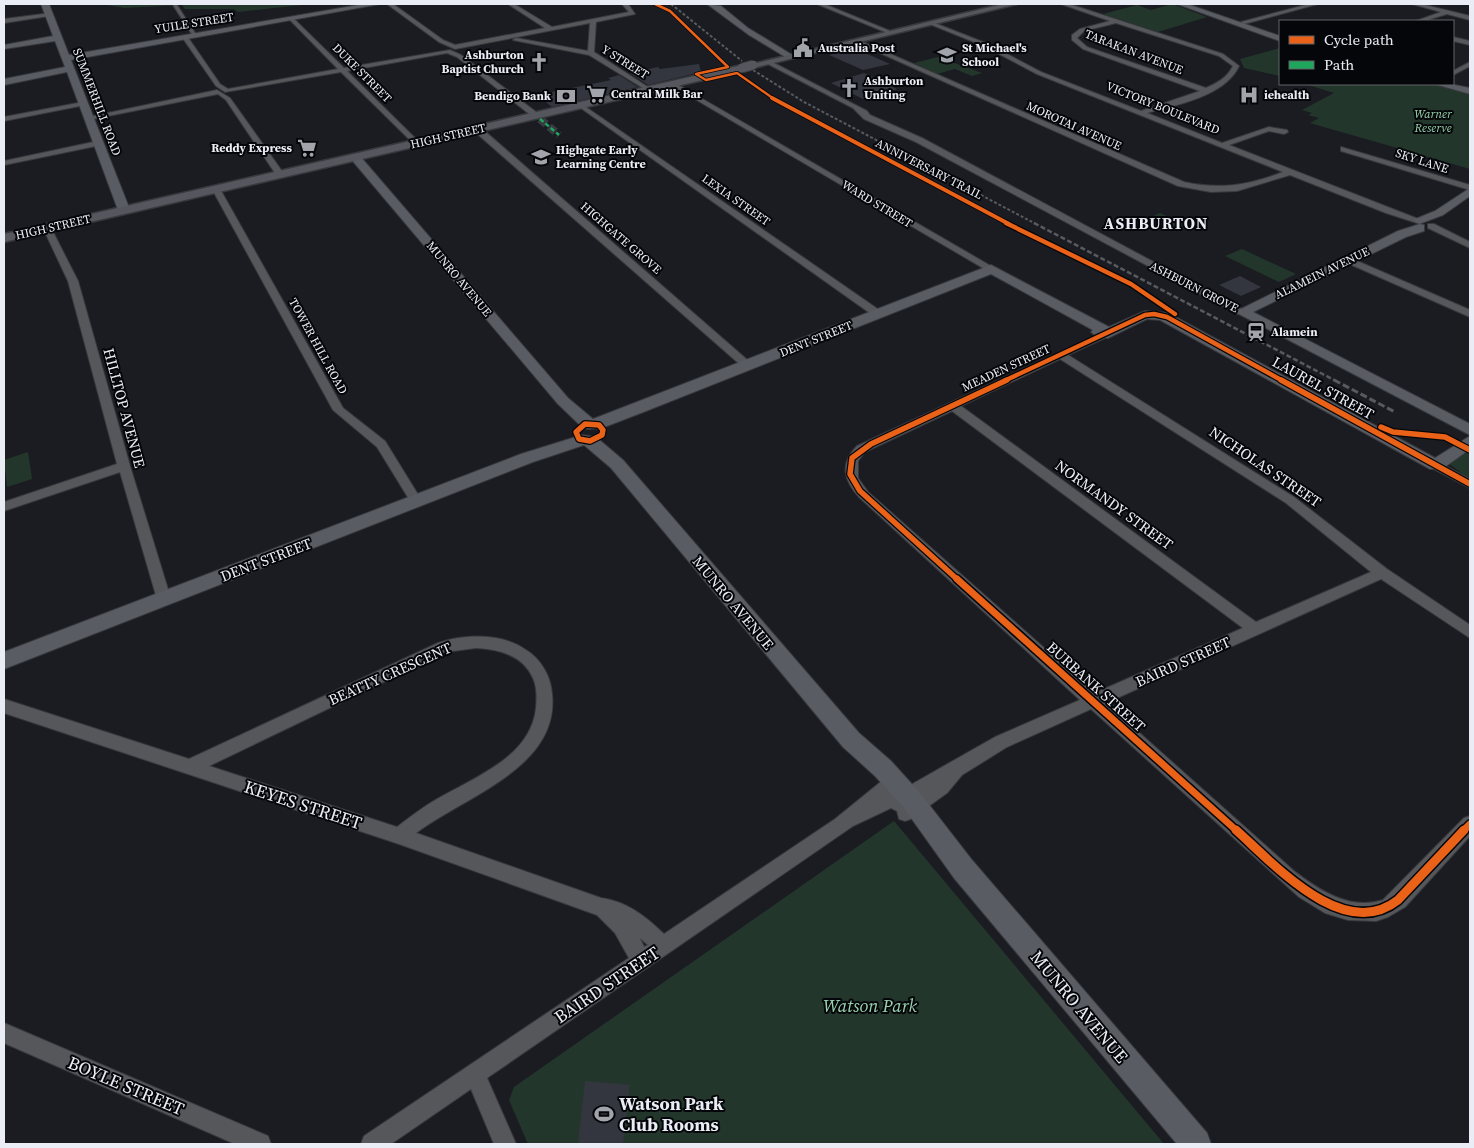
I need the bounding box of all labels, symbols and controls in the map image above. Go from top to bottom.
street label: YUILE STREET [153,9,236,37]
legend [1279,20,1454,85]
street label: TARAKAN AVENUE [1083,26,1185,78]
text: Cycle path [1324,29,1394,50]
public building icon: Australia Post [792,37,814,59]
street label: DUKE STREET [329,40,396,107]
place label: Australia Post [818,40,895,56]
place label: St Michael's School [962,40,1027,70]
street label: Y STREET [598,41,652,83]
school or university icon: St Michael's School [936,44,958,66]
street label: SUMMERHILL ROAD [69,46,125,158]
place label: Ashburton Baptist Church [442,47,525,77]
church icon: Ashburton Baptist Church [528,51,550,73]
text: Path [1324,54,1354,75]
place label: Ashburton Uniting [864,73,924,103]
church icon: Ashburton Uniting [838,77,860,99]
street label: VICTORY BOULEVARD [1104,78,1222,138]
supermarket icon: Central Milk Bar [585,83,607,105]
hospital icon: iehealth [1238,84,1260,106]
bank icon: Bendigo Bank [555,85,577,107]
place label: Central Milk Bar [611,86,703,102]
place label: iehealth [1264,87,1310,103]
place label: Bendigo Bank [474,88,552,104]
street label: MOROTAI AVENUE [1024,98,1124,154]
park label: Warner Reserve [1413,106,1453,136]
street label: HIGH STREET [409,119,488,152]
street label: ANNIVERSARY TRAIL [873,135,985,203]
supermarket icon: Reddy Express [296,137,318,159]
place label: Reddy Express [211,140,293,156]
place label: Highgate Early Learning Centre [556,142,646,172]
street label: SKY LANE [1393,145,1451,177]
school or university icon: Highgate Early Learning Centre [530,146,552,168]
street label: LEXIA STREET [699,171,774,230]
street label: WARD STREET [839,177,916,232]
street label: HIGHGATE GROVE [577,198,665,278]
street label: HIGH STREET [14,210,93,243]
district label: ASHBURTON [1104,212,1208,234]
street label: MUNRO AVENUE [423,238,495,320]
street label: ALAMEIN AVENUE [1272,243,1372,303]
street label: ASHBURN GROVE [1147,258,1241,316]
street label: TOWER HILL ROAD [285,295,351,397]
street label: DENT STREET [777,317,855,361]
station icon: Alamein [1245,321,1267,343]
place label: Alamein [1271,324,1318,340]
street label: MEADEN STREET [959,340,1053,395]
street label: HILLTOP AVENUE [98,346,151,470]
street label: LAUREL STREET [1269,351,1378,424]
street label: NICHOLAS STREET [1205,421,1325,512]
street label: NORMANDY STREET [1051,455,1177,554]
street label: DENT STREET [217,533,314,587]
street label: MUNRO AVENUE [688,551,779,654]
street label: BAIRD STREET [1132,631,1234,692]
street label: BEATTY CRESCENT [325,637,455,710]
street label: BURBANK STREET [1042,637,1150,737]
street label: KEYES STREET [241,774,365,835]
street label: BAIRD STREET [549,940,664,1029]
street label: MUNRO AVENUE [1025,945,1134,1068]
park label: Watson Park [823,993,918,1018]
street label: BOYLE STREET [64,1050,188,1121]
place label: Watson Park Club Rooms [619,1091,724,1137]
sports icon: Watson Park Club Rooms [593,1103,615,1125]

